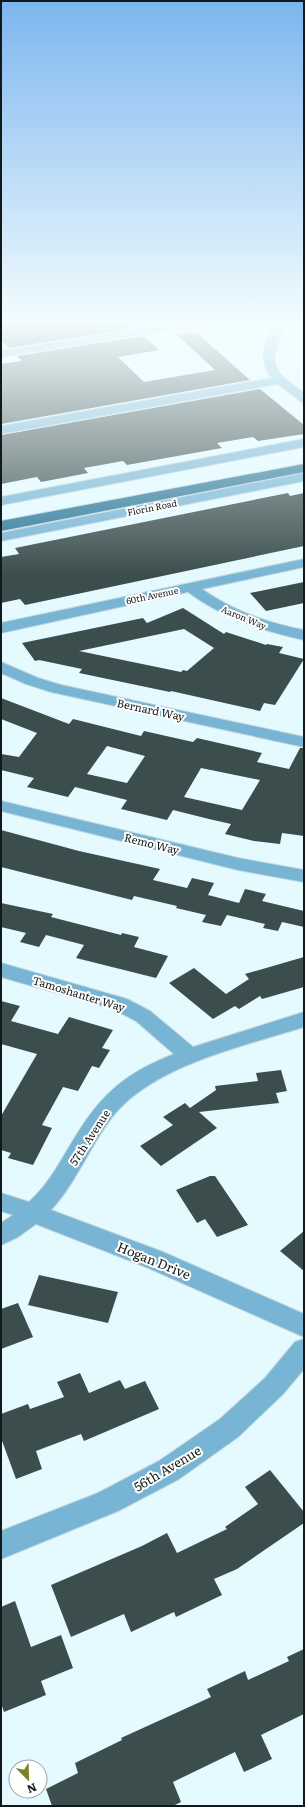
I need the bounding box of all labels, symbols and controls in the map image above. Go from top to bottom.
street label: Florin Road [126,495,179,519]
street label: 60th Avenue [125,583,180,607]
street label: Aaron Way [219,602,270,633]
street label: Bernard Way [116,694,187,724]
street label: Remo Way [123,828,182,858]
street label: Tamoshanter Way [31,971,128,1015]
street label: 57th Avenue [65,1106,113,1168]
street label: Hogan Drive [114,1237,194,1283]
street label: 56th Avenue [130,1440,205,1496]
north arrow [8,1759,48,1799]
text: N [25,1780,40,1798]

